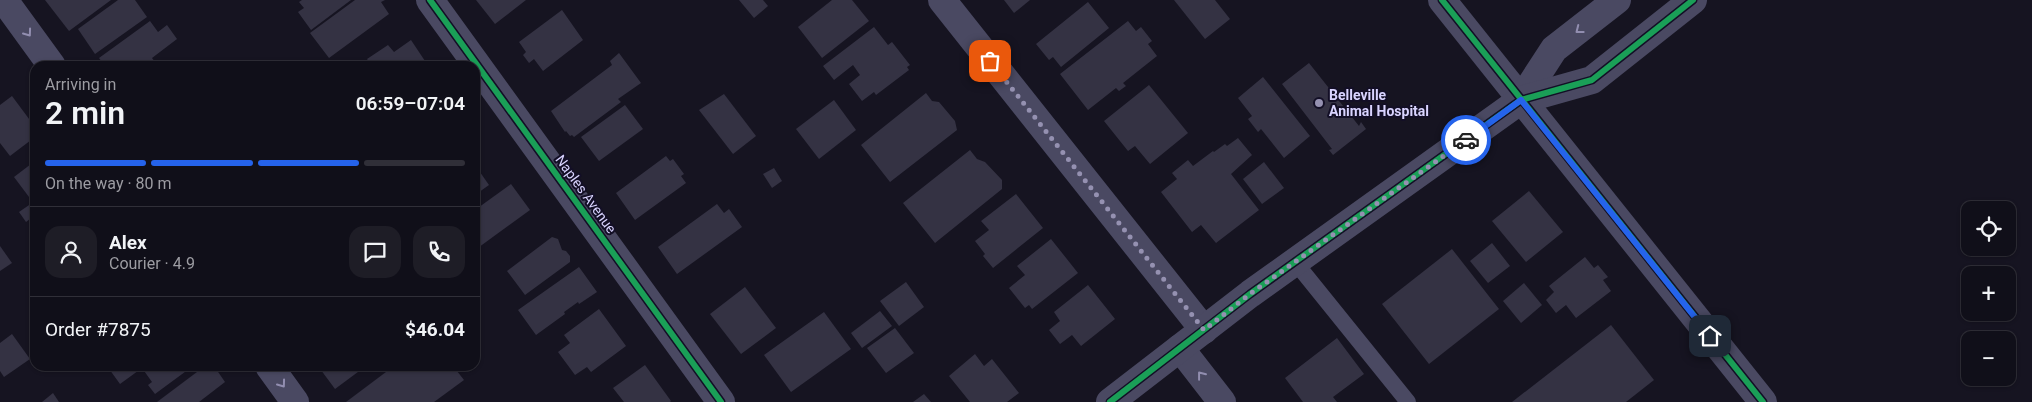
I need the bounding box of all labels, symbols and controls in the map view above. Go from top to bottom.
one-way arrow [1576,24,1585,32]
one-way arrow [22,27,31,37]
pin [969,40,1011,82]
icon: bag [976,47,1004,75]
text: Arriving in [45,75,116,94]
place label: Belleville Animal Hospital [1329,87,1429,119]
text: 06:59–07:04 [356,92,465,115]
text: 2 min [45,94,125,132]
marker: Belleville Animal Hospital [1313,97,1325,109]
courier [1441,115,1491,165]
icon: car [1452,126,1480,154]
street label: Naples Avenue [552,152,620,236]
text: On the way · 80 m [45,174,172,193]
map controls [1961,201,2016,386]
button: locate [1961,201,2016,256]
button: person [45,226,97,278]
button: chat [349,226,401,278]
button: phone [413,226,465,278]
text: Alex [109,231,147,254]
text: Courier · 4.9 [109,254,195,273]
button: + [1961,266,2016,321]
pin [1689,315,1731,357]
text: Order #7875 [45,318,151,341]
text: $46.04 [405,318,465,341]
icon: home [1696,322,1724,350]
button: − [1961,331,2016,386]
one-way arrow [1198,371,1207,381]
one-way arrow [276,378,285,388]

